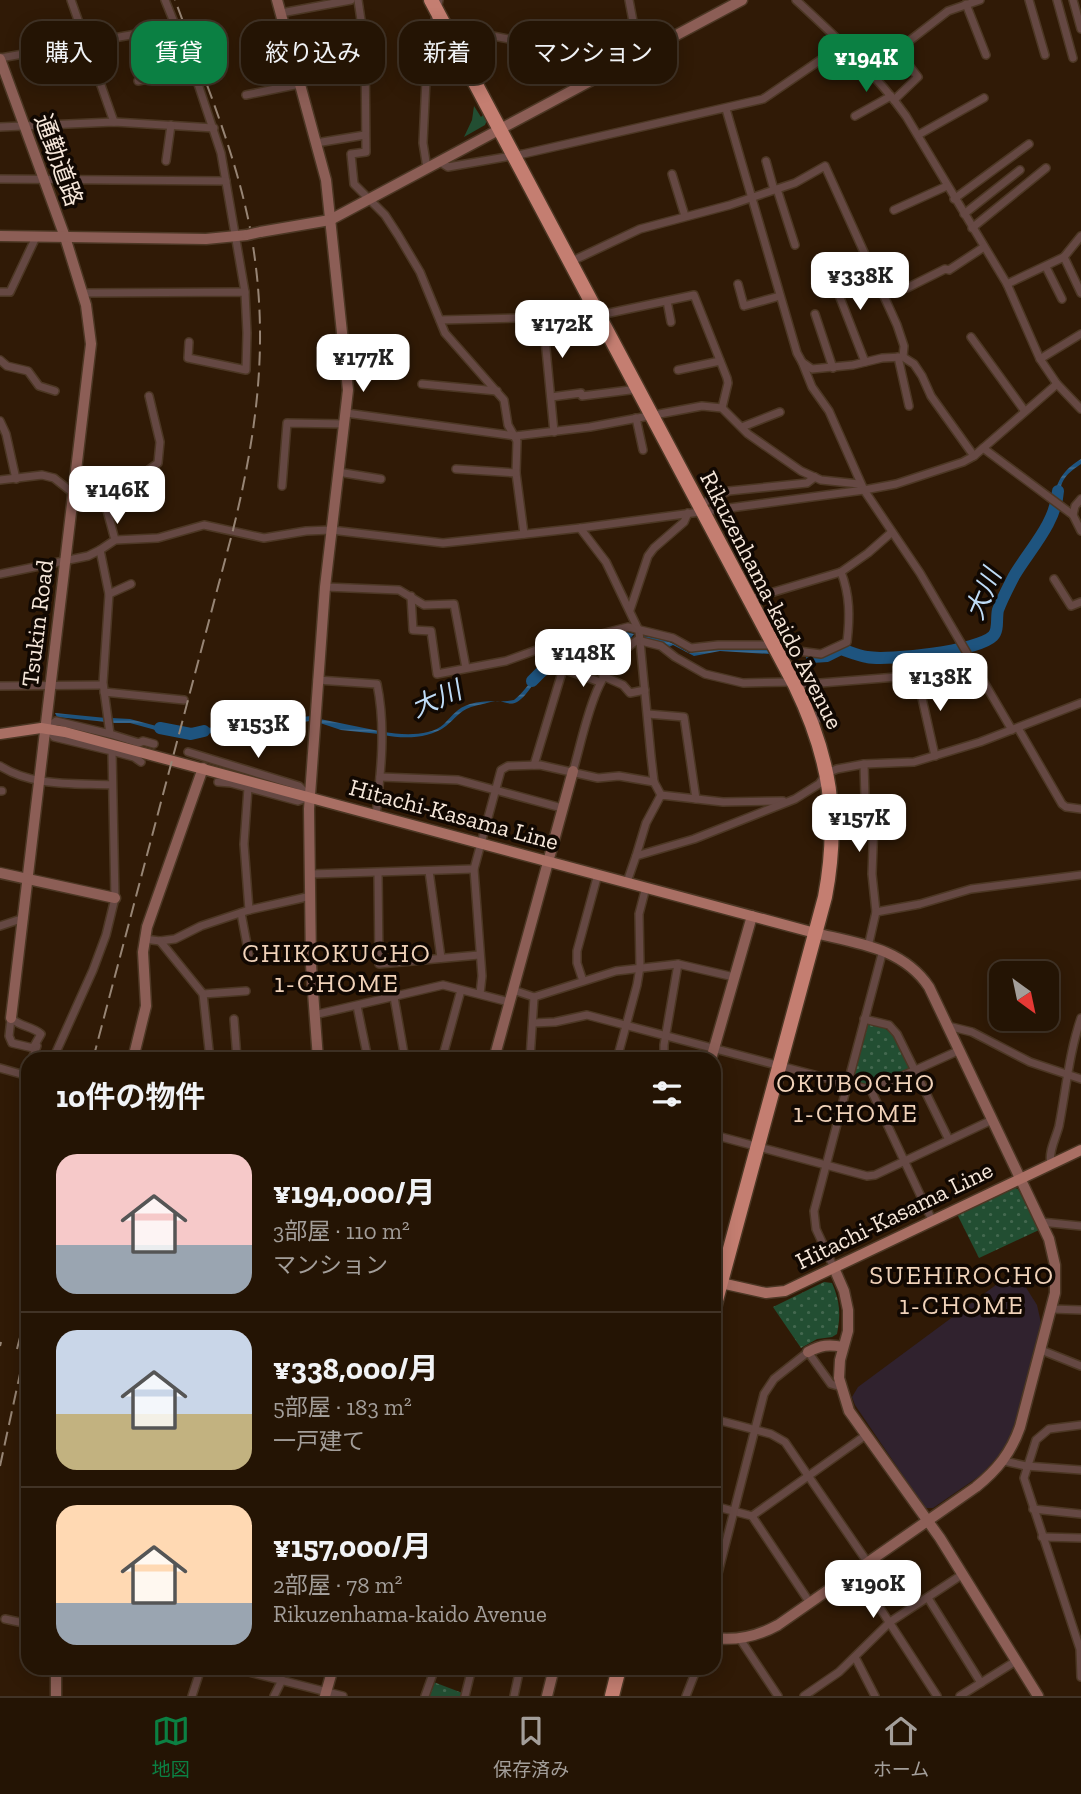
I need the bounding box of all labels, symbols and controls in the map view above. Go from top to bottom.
chip: 購入 [21,21,117,84]
chip: 賃貸 [131,21,227,84]
chip: 絞り込み [241,21,385,84]
chip: 新着 [399,21,495,84]
chip: マンション [509,21,677,84]
pin: ¥194K [817,34,915,94]
text: ¥194K [834,43,898,71]
street label: 通勤道路 [29,110,89,210]
pin: ¥338K [811,252,909,312]
text: ¥338K [827,261,893,289]
pin: ¥172K [513,300,611,360]
text: ¥172K [531,309,593,337]
pin: ¥177K [314,334,412,394]
text: ¥177K [333,343,393,371]
pin: ¥146K [68,466,166,526]
street label: Rikuzenhama-kaido Avenue [694,466,850,734]
text: ¥146K [85,475,149,503]
street label: Tsukin Road [15,558,59,688]
water label: 大川 [958,561,1009,624]
pin: ¥148K [534,630,632,689]
text: ¥148K [551,638,615,666]
pin: ¥138K [891,654,989,713]
text: ¥138K [908,662,972,690]
water label: 大川 [406,673,469,724]
pin: ¥153K [209,700,307,760]
text: ¥153K [227,709,289,737]
street label: Hitachi-Kasama Line [346,772,562,856]
pin: ¥157K [810,794,908,854]
text: ¥157K [828,803,890,831]
district label: CHIKOKUCHO 1-CHOME [242,937,432,999]
north arrow [989,961,1059,1031]
map controls [989,961,1059,1031]
district label: OKUBOCHO 1-CHOME [776,1067,936,1129]
icon: filters [648,1075,686,1113]
text: 10件の物件 [56,1079,205,1115]
street label: Hitachi-Kasama Line [791,1155,997,1275]
text: ¥194,000/月 [273,1175,436,1211]
icon: home [112,1182,196,1266]
text: 3部屋 · 110 m² [273,1217,410,1245]
text: マンション [273,1251,388,1279]
district label: SUEHIROCHO 1-CHOME [869,1259,1055,1321]
text: ¥338,000/月 [273,1351,438,1387]
icon: home [112,1358,196,1442]
text: 5部屋 · 183 m² [273,1393,412,1421]
text: 一戸建て [273,1427,365,1455]
text: ¥157,000/月 [273,1529,432,1565]
icon: home [112,1533,196,1617]
pin: ¥190K [824,1560,922,1620]
text: ¥190K [841,1569,905,1597]
text: 2部屋 · 78 m² [273,1571,403,1599]
text: Rikuzenhama-kaido Avenue [273,1600,547,1628]
tab: 地図 [152,1712,190,1781]
tab: 保存済み [493,1712,569,1781]
tab: ホーム [873,1712,929,1781]

